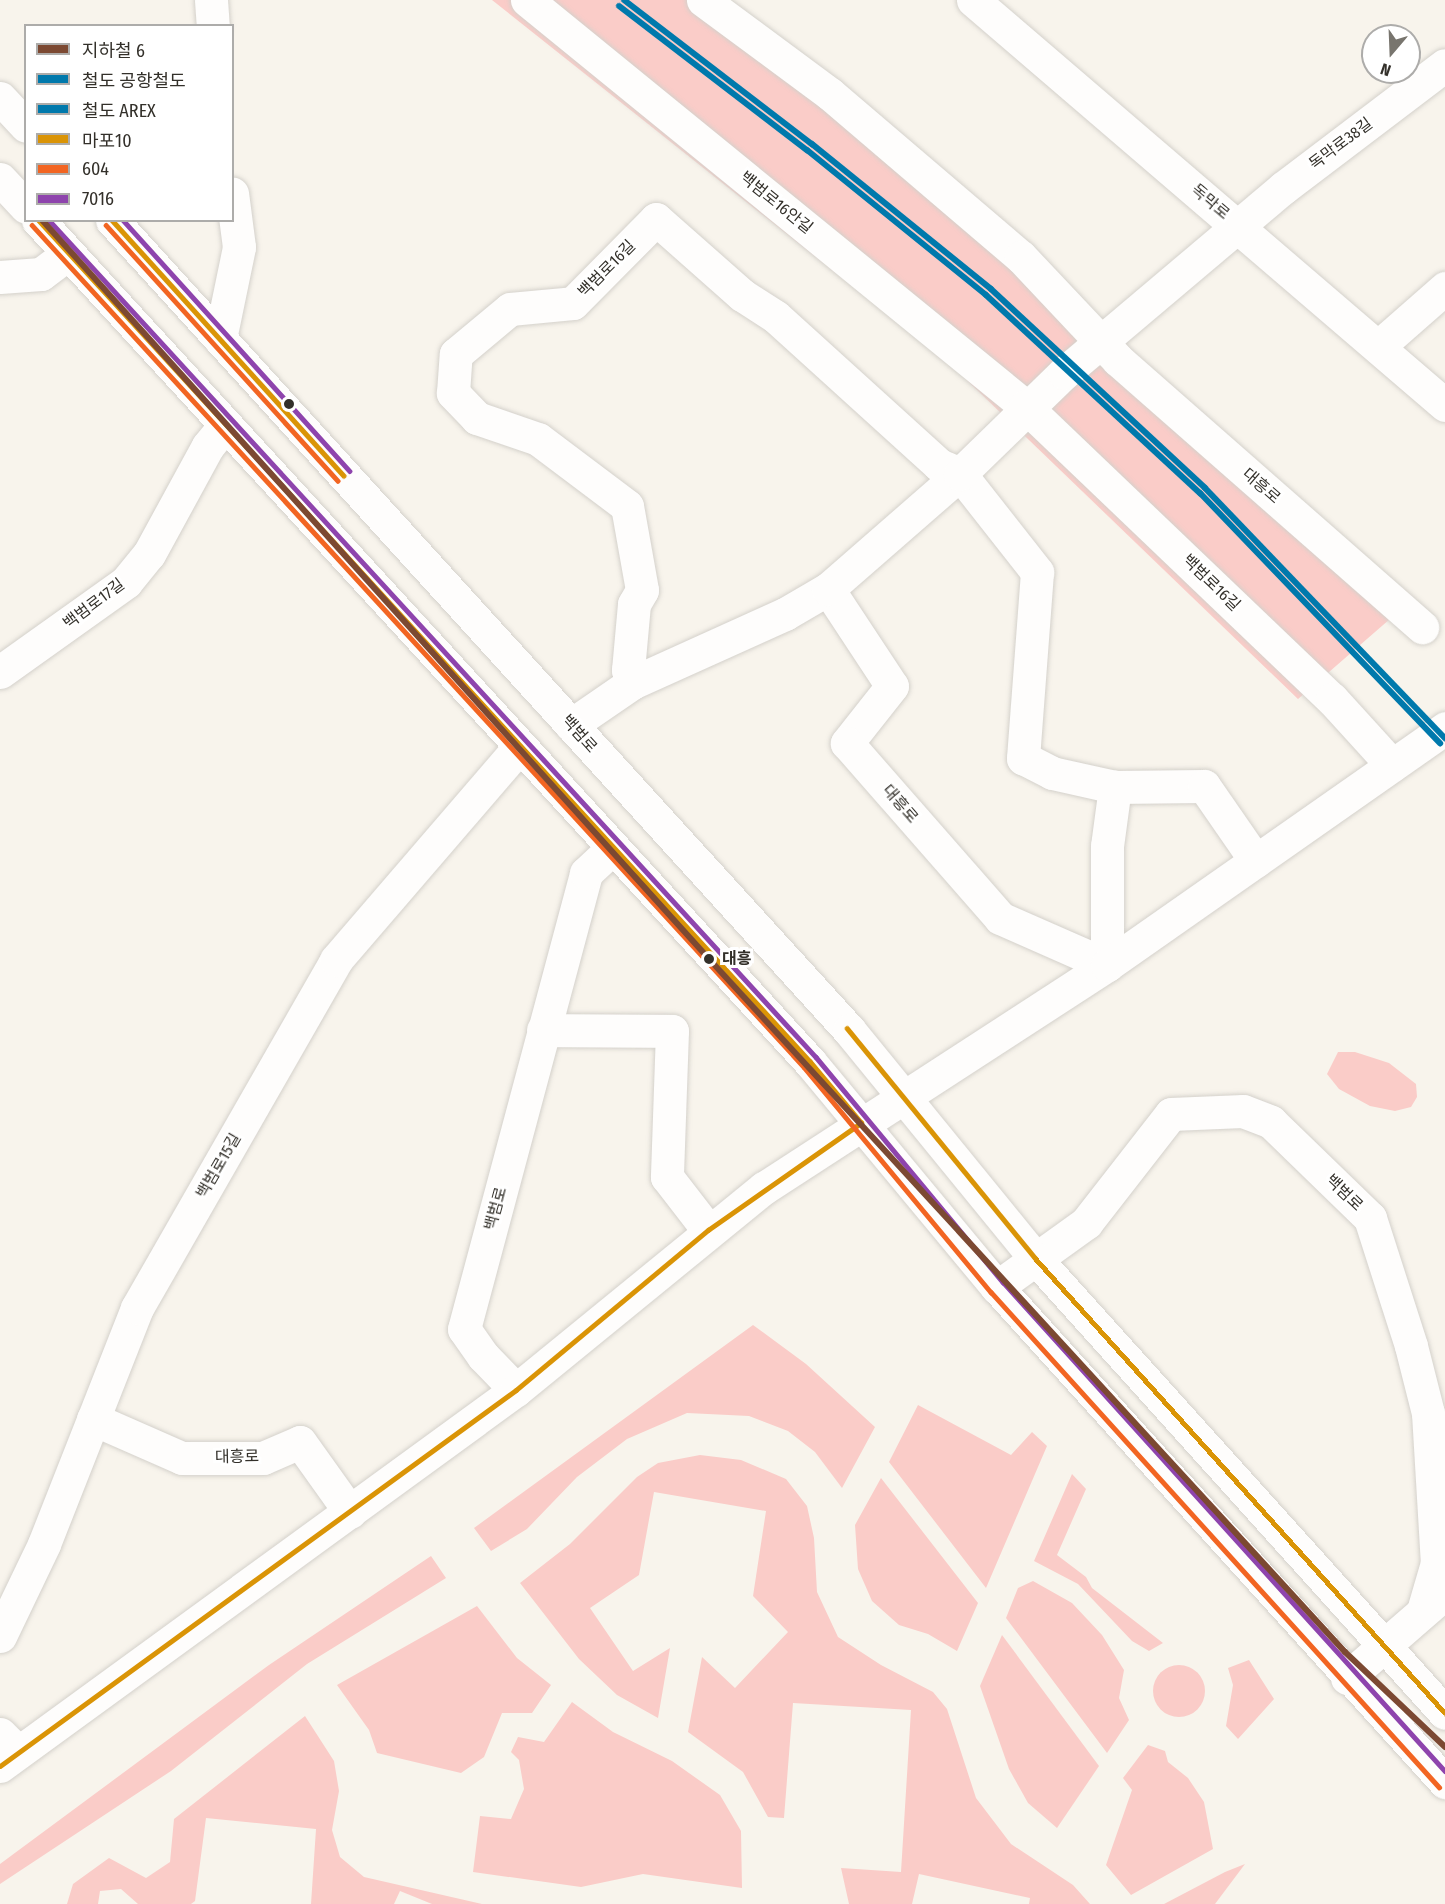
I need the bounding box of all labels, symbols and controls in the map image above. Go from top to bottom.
legend [24,24,234,222]
north arrow [1361,24,1421,84]
text: 지하철 6 [82,40,145,62]
text: N [1378,59,1393,80]
text: 철도 공항철도 [82,70,186,92]
text: 철도 AREX [82,100,156,122]
street label: 독막로38길 [1306,114,1376,174]
text: 마포10 [82,130,132,152]
text: 604 [82,158,109,180]
street label: 백범로16안길 [736,168,816,238]
street label: 독막로 [1187,180,1233,224]
text: 7016 [82,188,114,210]
street label: 백범로16길 [574,236,640,302]
unlabelled marker [283,398,295,410]
street label: 대흥로 [1238,464,1284,508]
street label: 백범로16길 [1178,551,1244,615]
street label: 백범로17길 [60,575,128,633]
street label: 백범로 [557,711,601,757]
street label: 대흥로 [878,781,922,827]
place label: 대흥 [722,949,751,969]
marker: 대흥 [700,950,718,968]
street label: 백범로15길 [193,1130,245,1202]
street label: 백범로 [1321,1171,1367,1215]
street label: 백범로 [481,1185,511,1233]
street label: 대흥로 [215,1447,259,1467]

